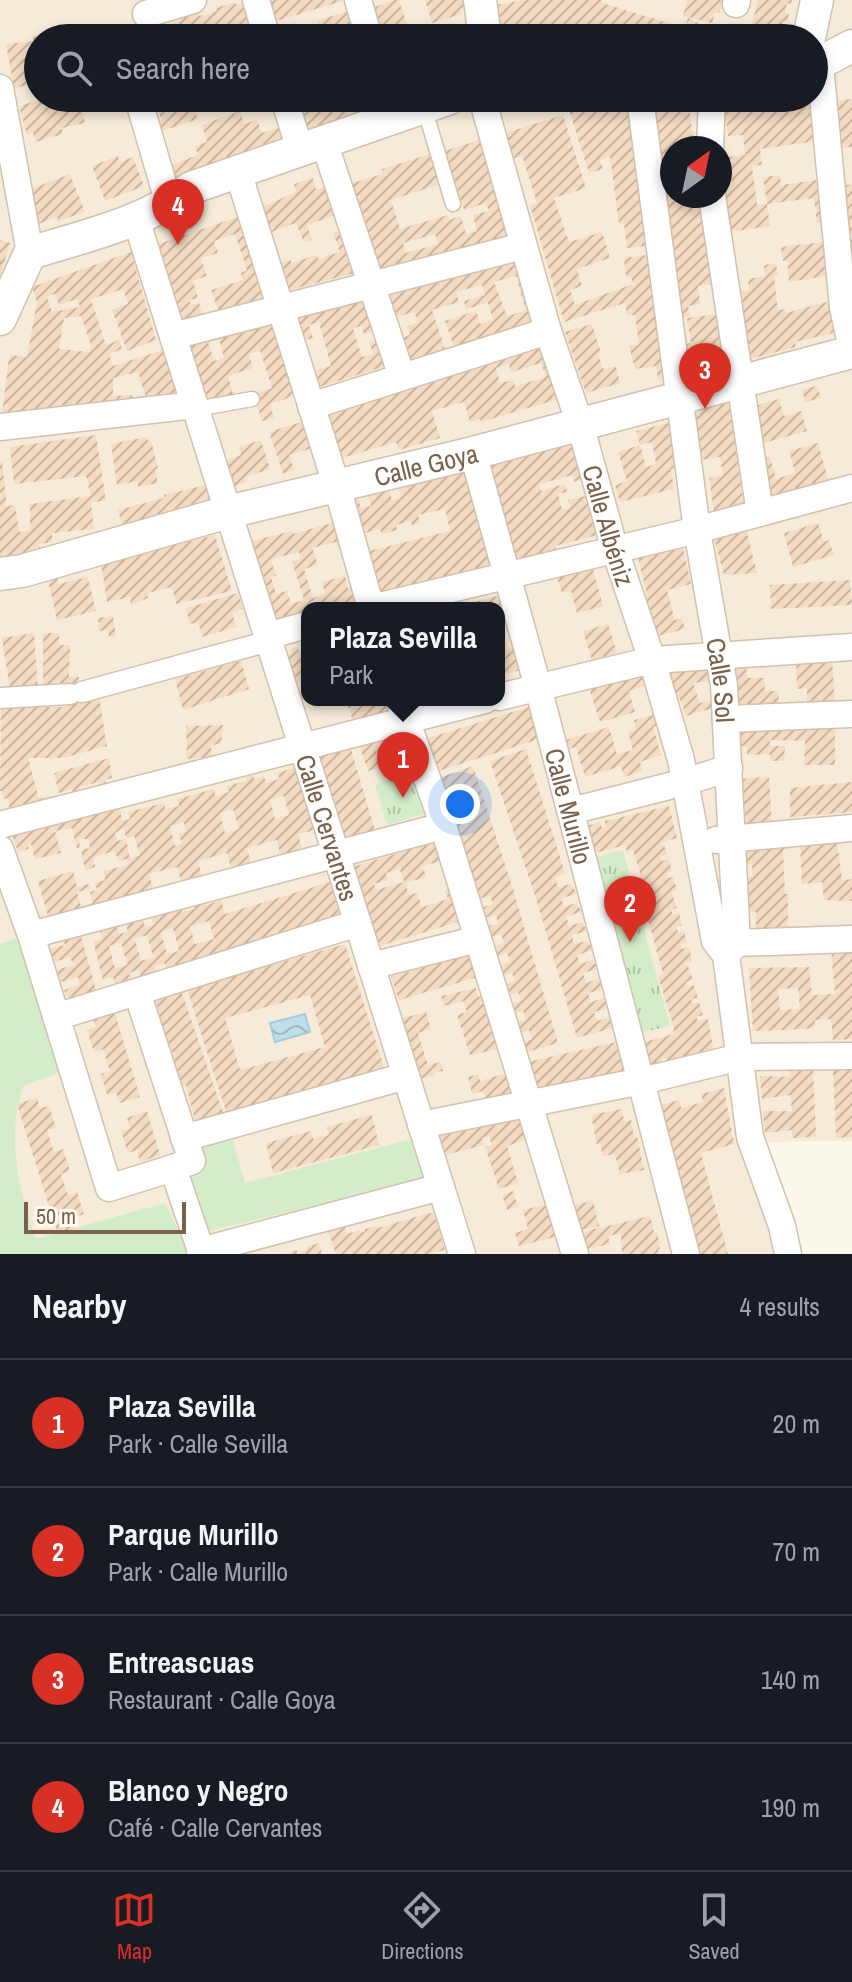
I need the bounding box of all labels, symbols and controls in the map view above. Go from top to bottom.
search box [24,24,828,112]
icon: search [52,46,96,90]
text: Search here [116,48,250,88]
north arrow [660,136,732,208]
pin: 4 [152,179,204,245]
pin: 3 [679,343,731,409]
street label: Calle Goya [370,435,481,494]
street label: Calle Albéniz [575,461,643,591]
popup [301,602,505,706]
text: Plaza Sevilla [329,617,477,657]
street label: Calle Sol [699,635,743,723]
text: Park [329,657,373,692]
pin: 1 [377,732,429,798]
street label: Calle Murillo [537,744,601,868]
street label: Calle Cervantes [288,750,367,905]
your location [440,784,480,824]
pin: 2 [604,876,656,942]
scale bar [24,1198,186,1234]
text: 50 m [36,1201,76,1231]
text: Nearby [32,1283,127,1329]
text: 4 results [739,1289,820,1324]
text: Plaza Sevilla [108,1386,256,1426]
text: 1 [52,1406,64,1441]
text: 20 m [773,1406,820,1441]
text: Park · Calle Sevilla [108,1426,288,1461]
text: Parque Murillo [108,1514,279,1554]
text: 2 [52,1534,64,1569]
text: 70 m [773,1534,820,1569]
text: Park · Calle Murillo [108,1554,288,1589]
text: Entreascuas [108,1642,254,1682]
text: 3 [52,1662,64,1697]
text: 140 m [761,1662,820,1697]
text: Restaurant · Calle Goya [108,1682,336,1717]
text: Blanco y Negro [108,1770,288,1810]
text: 4 [52,1790,64,1825]
text: 190 m [761,1790,820,1825]
text: Café · Calle Cervantes [108,1810,322,1845]
tab: Map [112,1888,156,1966]
tab: Directions [381,1888,464,1966]
tab: Saved [688,1888,740,1966]

